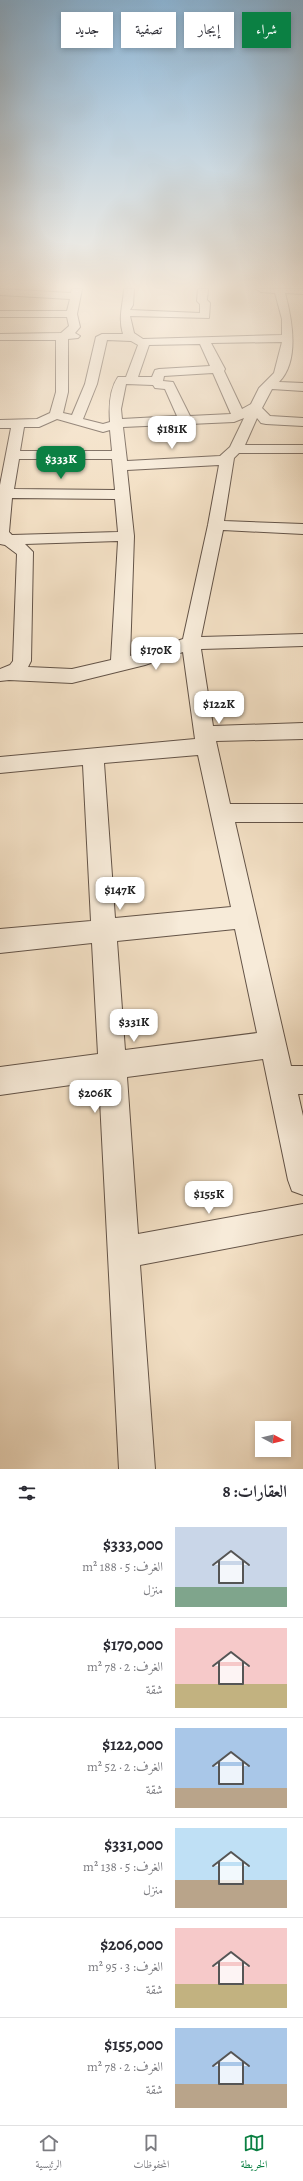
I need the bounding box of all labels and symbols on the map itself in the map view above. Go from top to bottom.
pin: $181K [144,416,200,450]
pin: $333K [33,446,89,480]
pin: $170K [128,637,184,671]
pin: $122K [191,691,247,725]
pin: $147K [92,877,148,911]
pin: $331K [106,1009,162,1043]
pin: $206K [67,1080,123,1114]
pin: $155K [181,1181,237,1215]
north arrow [255,1421,291,1457]

